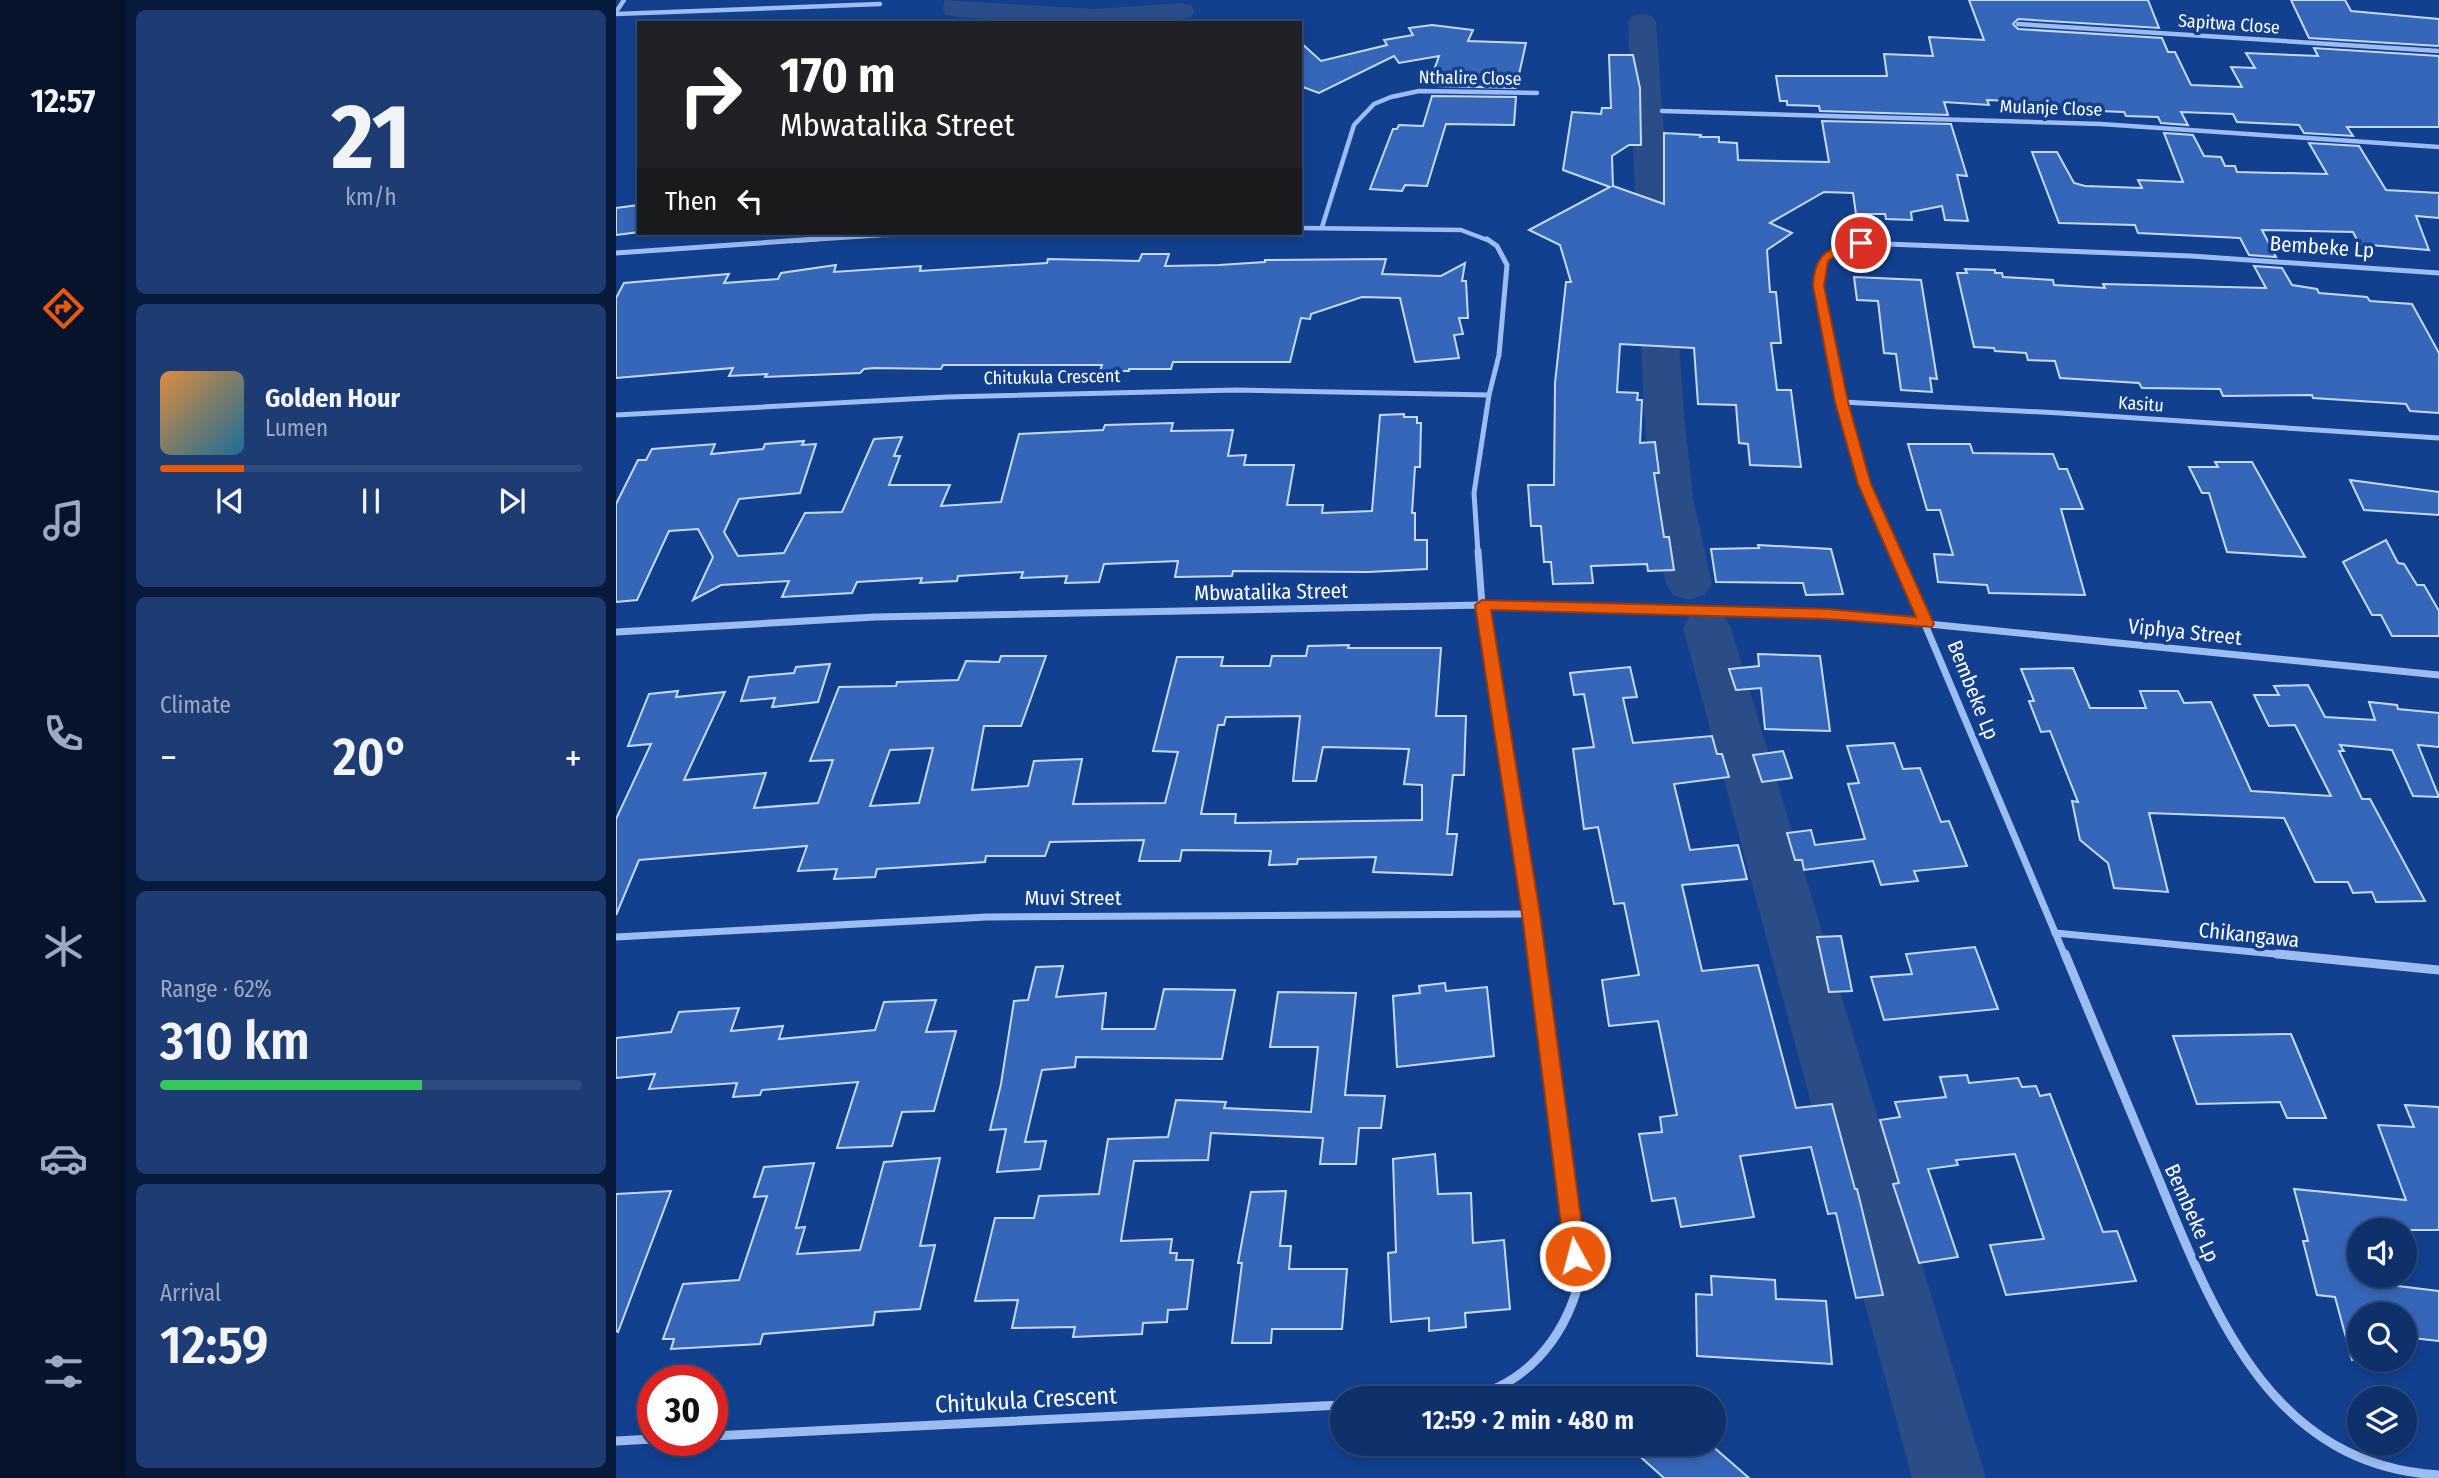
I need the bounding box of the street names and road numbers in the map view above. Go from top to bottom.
street label: Sapitwa Close [2177,9,2281,39]
street label: Nthalire Close [1418,66,1522,90]
street label: Mulanje Close [1999,95,2103,121]
street label: Bembeke Lp [2269,230,2375,264]
street label: Chitukula Crescent [984,365,1121,389]
street label: Kasitu [2117,391,2165,417]
street label: Mbwatalika Street [1194,578,1348,606]
street label: Viphya Street [2127,613,2243,651]
street label: Bembeke Lp [1941,637,2005,743]
street label: Muvi Street [1024,885,1122,911]
street label: Chikangawa [2197,917,2301,953]
street label: Bembeke Lp [2159,1160,2225,1266]
street label: Chitukula Crescent [934,1381,1118,1419]

